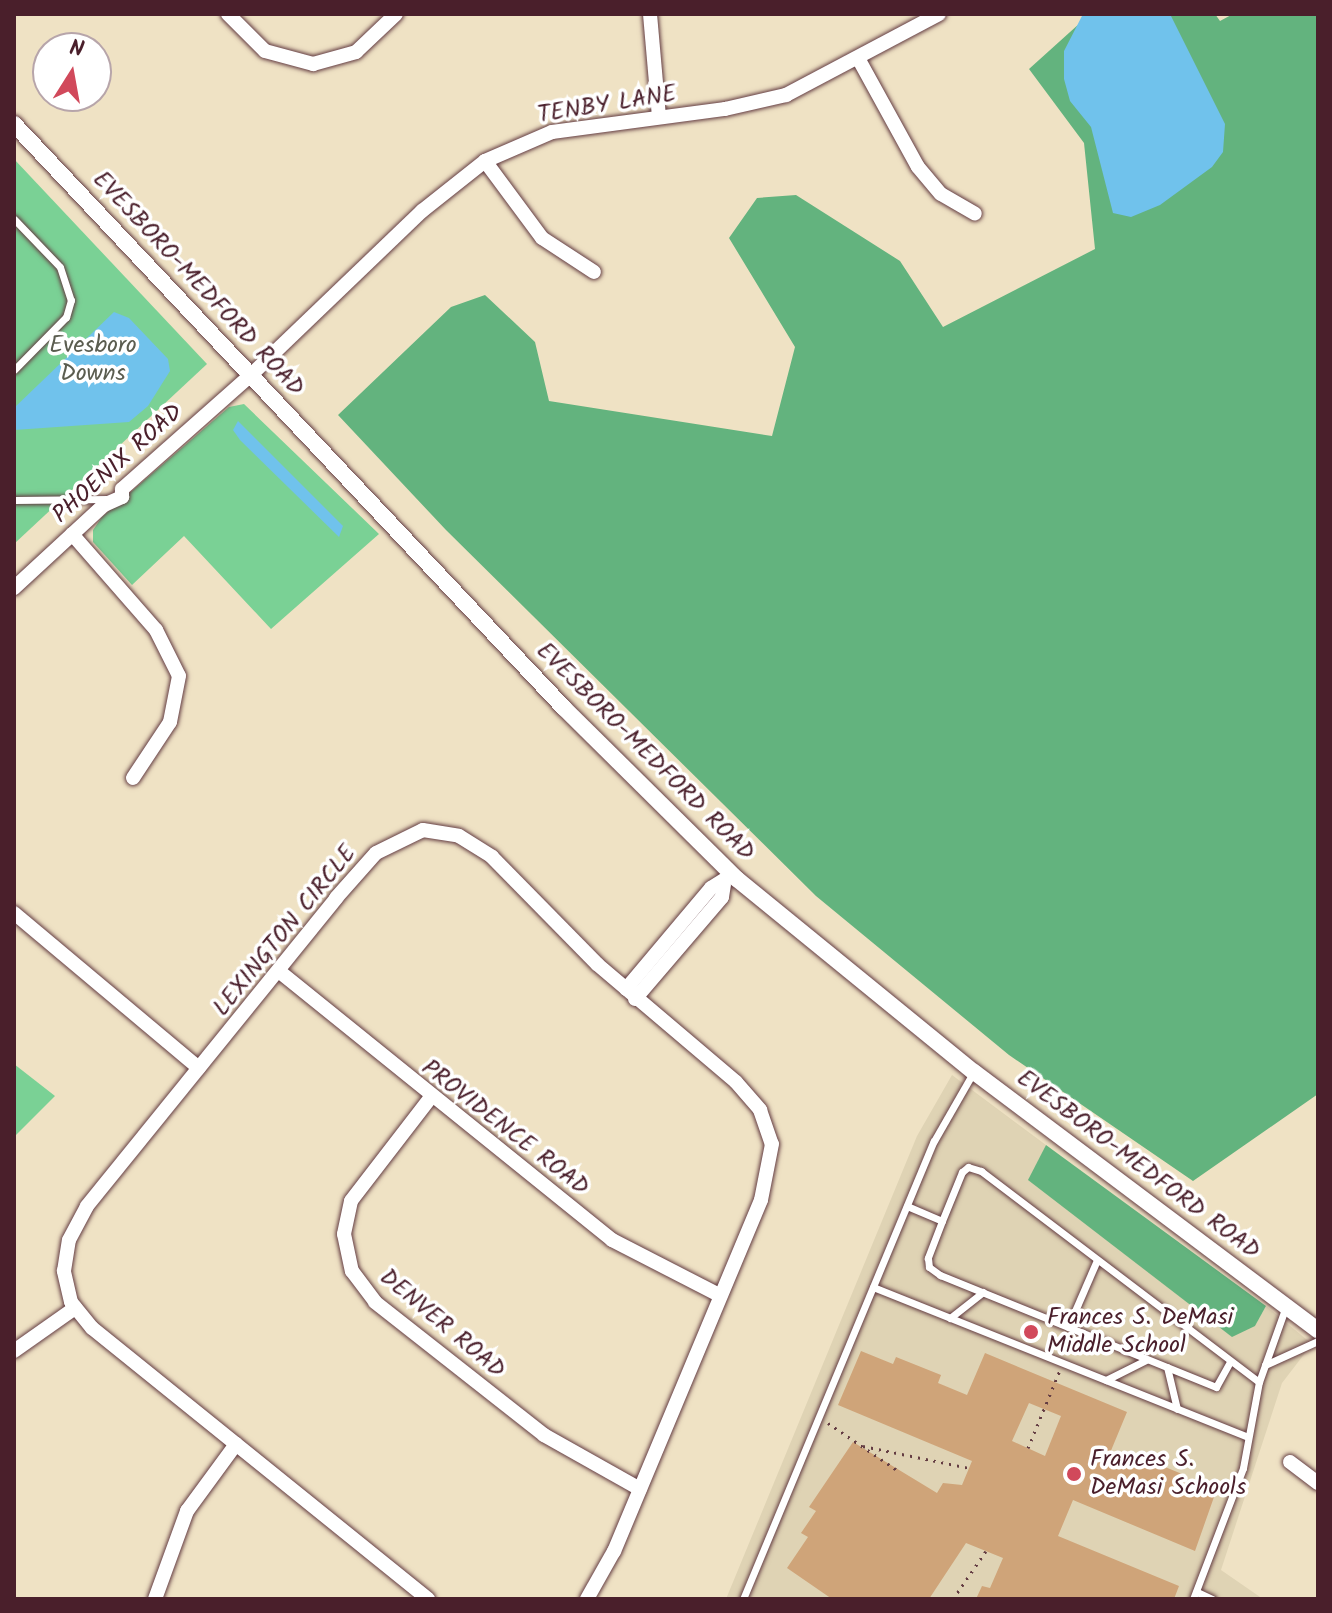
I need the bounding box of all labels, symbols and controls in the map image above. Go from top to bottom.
text: N [66,31,86,68]
north arrow [32,32,112,112]
street label: TENBY LANE [536,80,678,130]
street label: EVESBORO-MEDFORD ROAD [86,166,310,402]
park label: Evesboro Downs [49,332,137,388]
street label: PHOENIX ROAD [47,398,189,530]
street label: EVESBORO-MEDFORD ROAD [530,637,760,867]
street label: LEXINGTON CIRCLE [207,840,363,1022]
street label: PROVIDENCE ROAD [416,1054,594,1202]
street label: EVESBORO-MEDFORD ROAD [1011,1064,1265,1266]
street label: DENVER ROAD [373,1263,511,1385]
place label: Frances S. DeMasi Middle School [1047,1304,1233,1360]
marker: Frances S. DeMasi Middle School [1022,1323,1040,1341]
place label: Frances S. DeMasi Schools [1090,1446,1246,1502]
marker: Frances S. DeMasi Schools [1065,1465,1083,1483]

